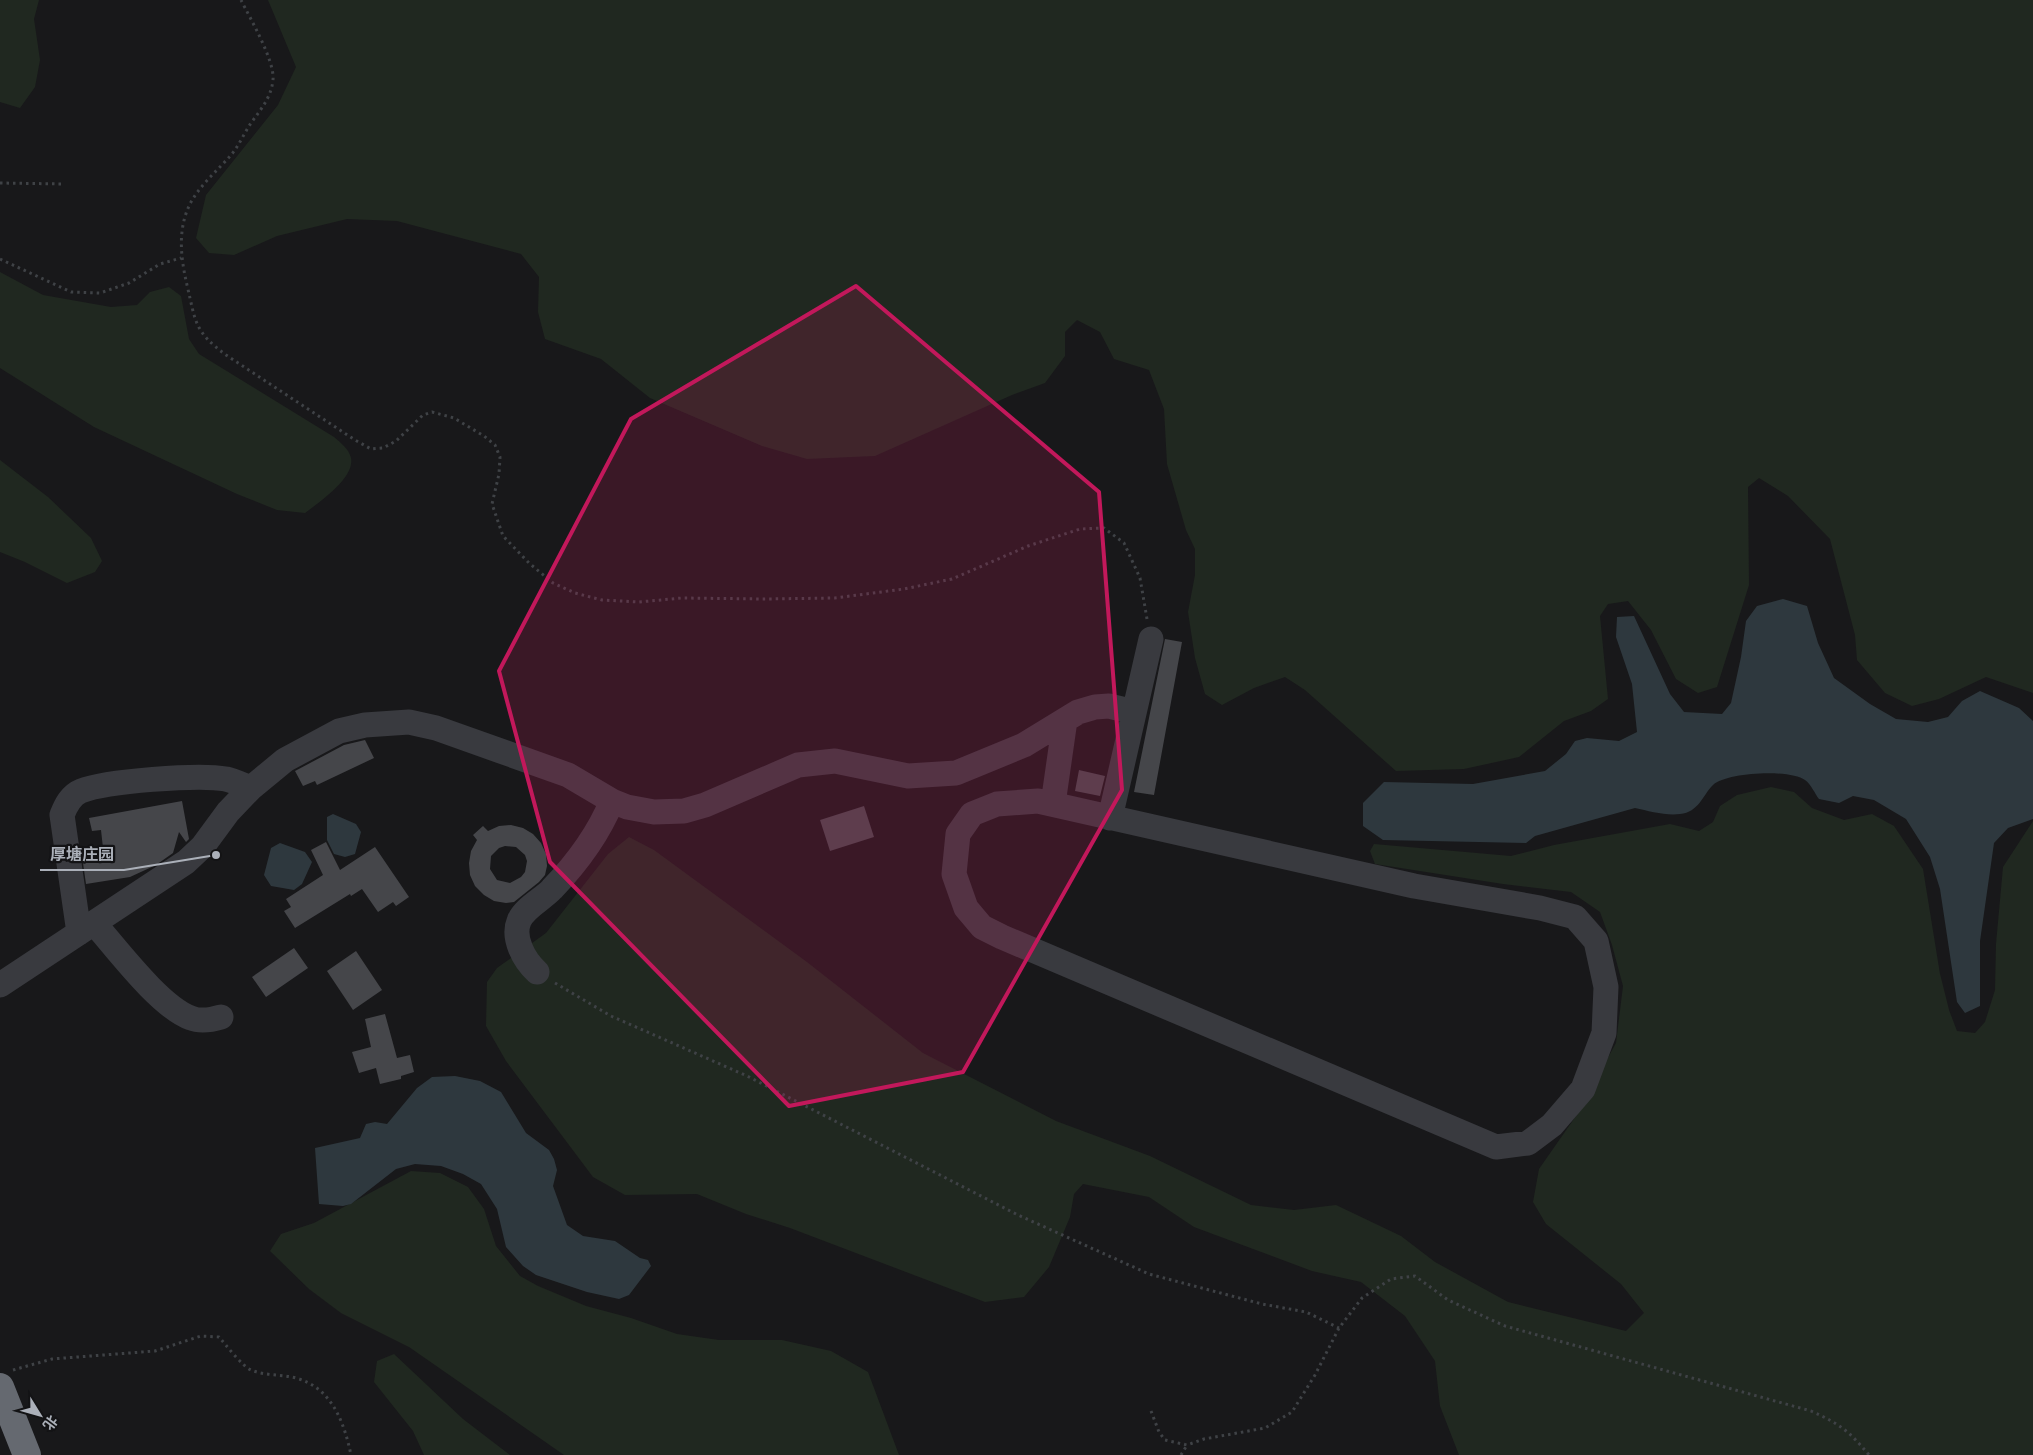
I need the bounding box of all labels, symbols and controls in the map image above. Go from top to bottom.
callout: 厚塘庄园 [40,839,124,870]
text: 厚塘庄园 [50,844,114,866]
north arrow [15,1390,65,1440]
text: 北 [37,1411,62,1434]

